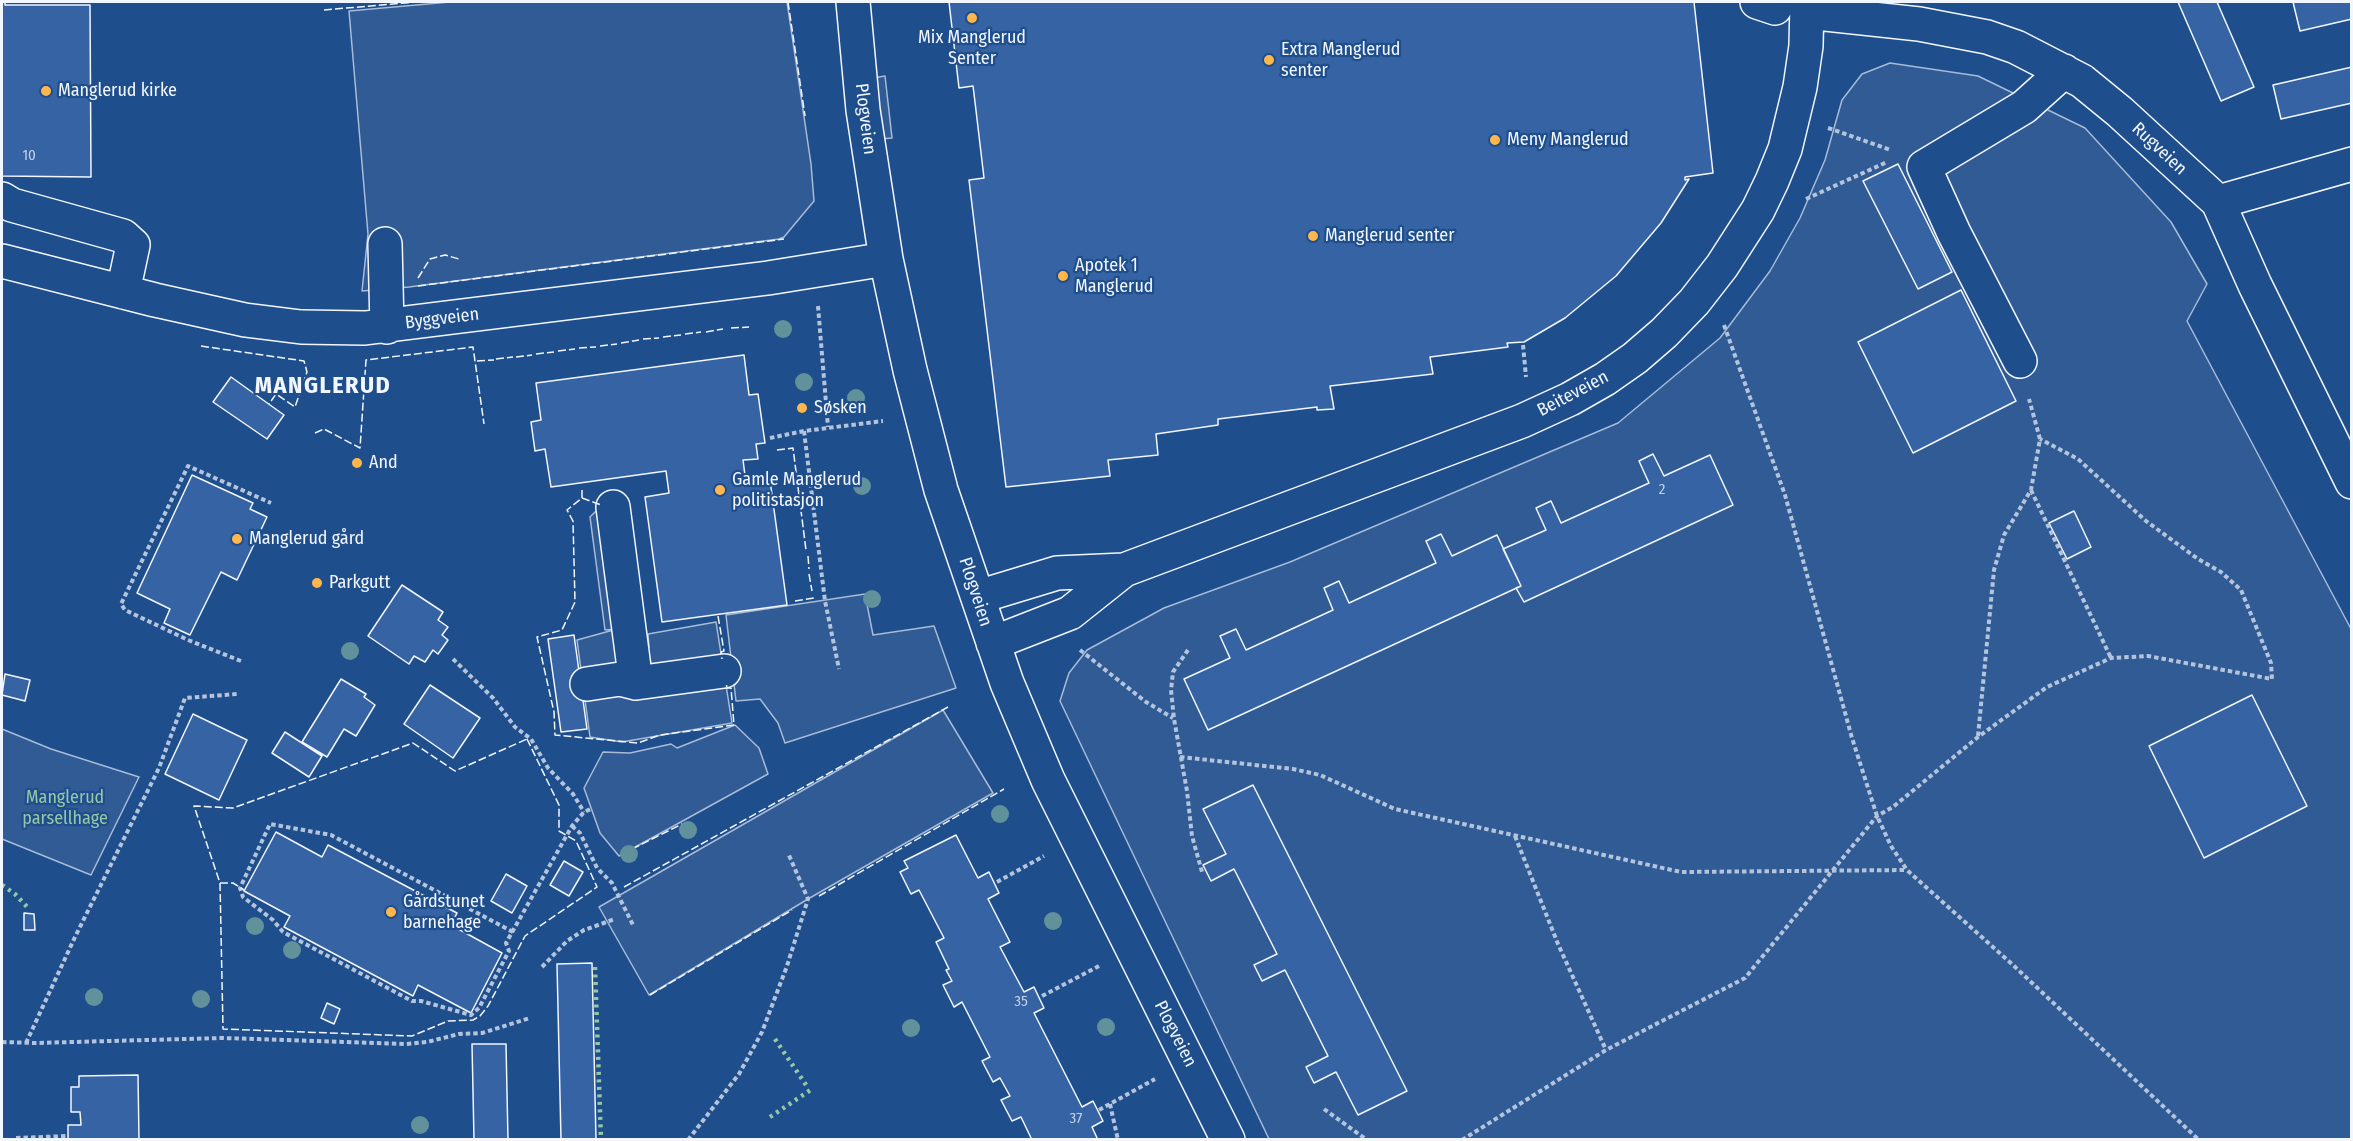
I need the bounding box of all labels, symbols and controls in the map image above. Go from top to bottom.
marker: Mix Manglerud Senter [965,11,979,25]
place label: Mix Manglerud Senter [918,27,1026,70]
place label: Extra Manglerud senter [1281,39,1400,82]
marker: Extra Manglerud senter [1262,53,1276,67]
place label: Manglerud kirke [58,80,177,102]
street label: Plogveien [850,82,880,156]
marker: Manglerud kirke [39,84,53,98]
street label: Rugveien [2127,118,2191,180]
place label: Meny Manglerud [1507,129,1629,151]
marker: Meny Manglerud [1488,133,1502,147]
house number: 10 [22,147,36,165]
place label: Manglerud senter [1325,225,1455,247]
marker: Manglerud senter [1306,229,1320,243]
place label: Apotek 1 Manglerud [1075,255,1153,298]
marker: Apotek 1 Manglerud [1056,269,1070,283]
street label: Byggveien [404,304,480,334]
street label: Beiteveien [1534,366,1612,422]
district label: MANGLERUD [255,372,391,400]
place label: Søsken [814,397,867,419]
marker: Søsken [795,401,809,415]
place label: And [369,452,398,474]
marker: And [350,456,364,470]
place label: Gamle Manglerud politistasjon [732,469,861,512]
house number: 2 [1659,481,1665,499]
marker: Gamle Manglerud politistasjon [713,483,727,497]
place label: Manglerud gård [249,528,364,550]
marker: Manglerud gård [230,532,244,546]
street label: Plogveien [954,555,996,629]
place label: Parkgutt [329,572,390,594]
marker: Parkgutt [310,576,324,590]
park label: Manglerud parsellhage [22,787,108,830]
place label: Gårdstunet barnehage [403,891,485,934]
marker: Gårdstunet barnehage [384,905,398,919]
house number: 35 [1014,993,1028,1011]
street label: Plogveien [1149,997,1201,1071]
house number: 37 [1070,1110,1082,1128]

